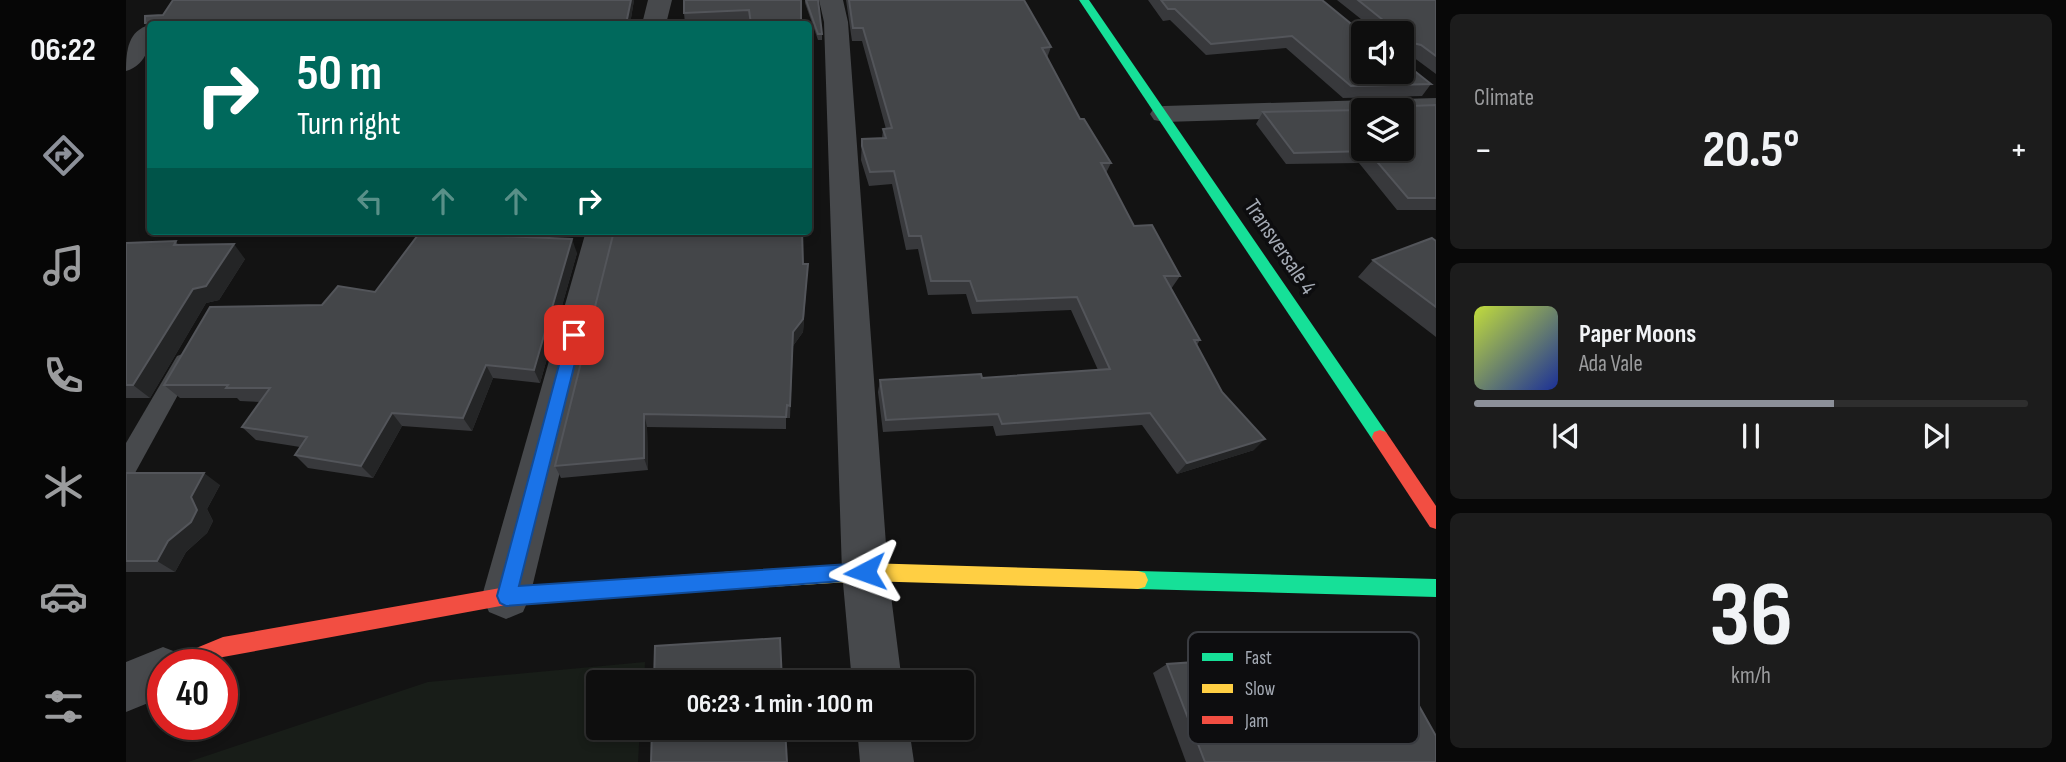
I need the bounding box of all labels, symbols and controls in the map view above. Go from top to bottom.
map controls [1351,21,1414,161]
button: sound [1351,21,1414,84]
text: 06:22 [30,31,96,70]
text: 50 m [297,45,382,104]
icon: right [182,49,273,140]
text: Climate [1474,84,1534,112]
button: layers [1351,98,1414,161]
text: Turn right [297,105,401,144]
text: 20.5° [1702,119,1800,182]
text: − [1474,128,1493,173]
text: + [2009,128,2028,173]
icon: directions [39,131,88,180]
icon: left [351,182,389,220]
icon: ahead [424,182,462,220]
icon: ahead [497,182,535,220]
icon: right [570,182,608,220]
street label: Transversale 4 [1238,194,1322,300]
icon: music [39,241,88,290]
pin [544,305,604,365]
icon: arrive [555,316,593,354]
text: Paper Moons [1579,319,1696,350]
text: Ada Vale [1579,350,1643,378]
icon: phone [39,351,88,400]
icon: previous [1547,417,1585,455]
icon: pause [1732,417,1770,455]
icon: next [1917,417,1955,455]
icon: climate [39,462,88,511]
position arrow [828,535,902,609]
text: 36 [1709,562,1793,671]
icon: car [39,572,88,621]
legend [1188,632,1419,744]
text: Fast [1245,647,1272,670]
speed limit sign: 40 [147,649,238,740]
text: km/h [1731,662,1771,690]
text: Slow [1245,678,1275,701]
icon: filters [39,682,88,731]
text: 06:23 · 1 min · 100 m [687,689,873,720]
text: Jam [1244,710,1268,733]

